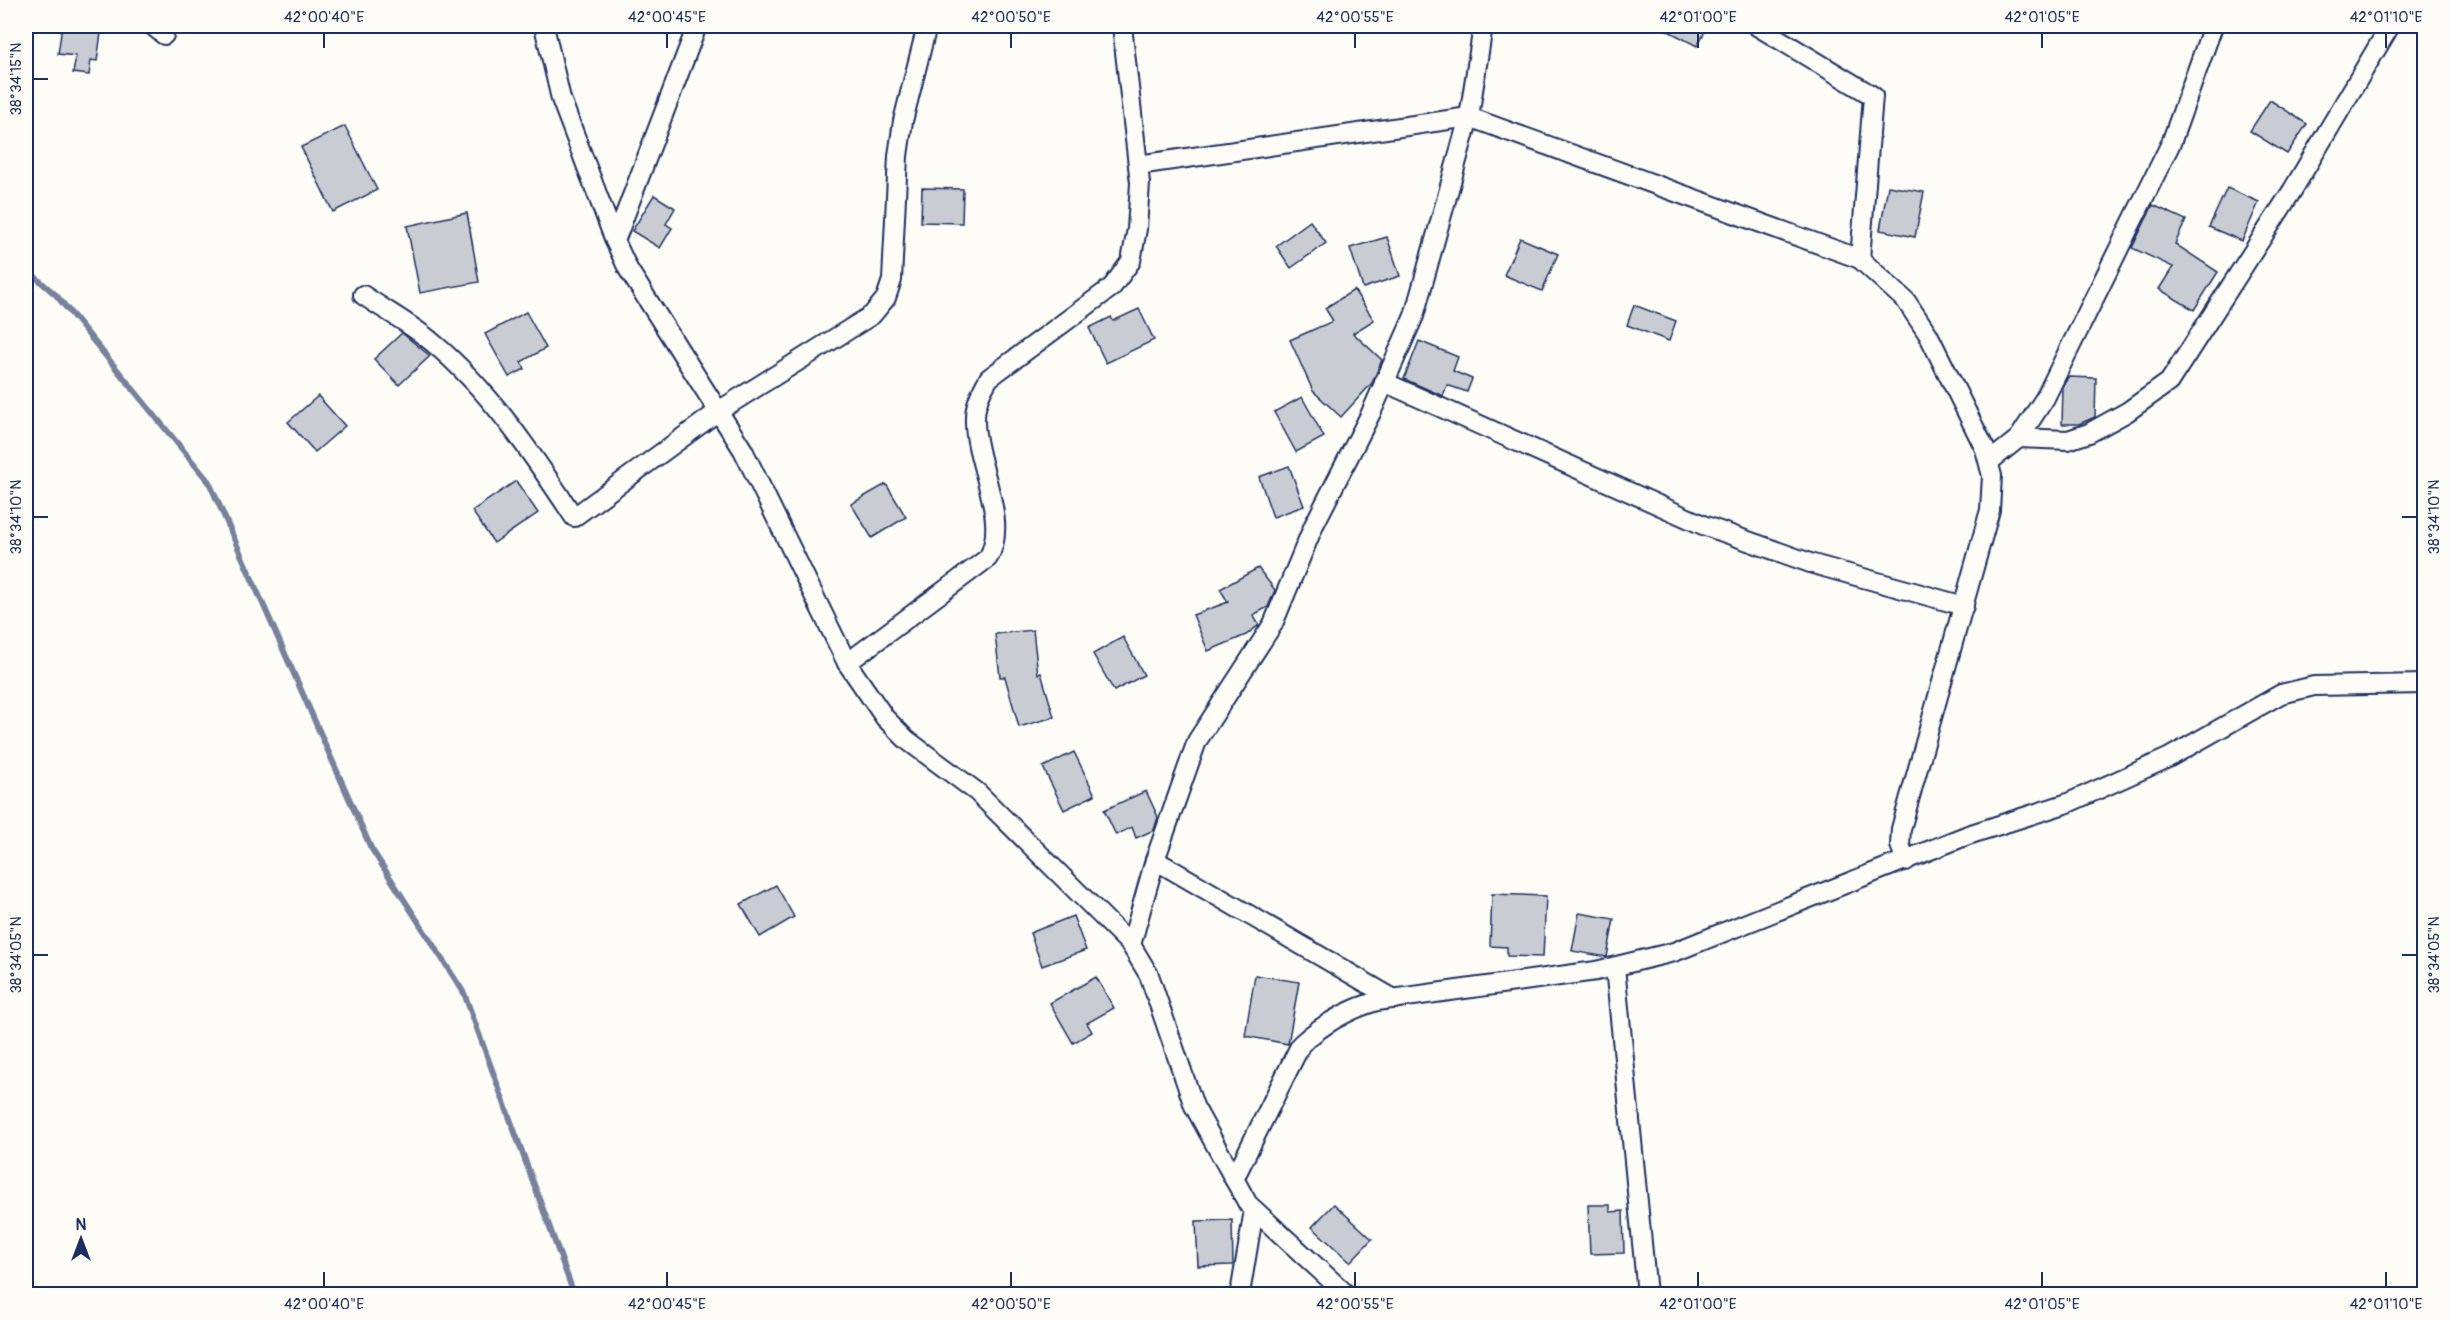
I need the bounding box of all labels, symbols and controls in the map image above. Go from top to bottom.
text: 42°00'40"E [284,8,364,27]
text: 42°00'45"E [628,8,706,27]
text: 42°00'50"E [971,8,1051,27]
text: 42°00'55"E [1316,8,1394,27]
text: 42°01'00"E [1659,8,1737,27]
text: 42°01'05"E [2004,8,2080,27]
text: 42°01'10"E [2350,8,2423,27]
text: 38°34'15"N [7,43,26,115]
text: 38°34'10"N [7,480,26,554]
text: 38°34'10"N [2425,480,2444,554]
text: 38°34'05"N [7,916,26,994]
text: 38°34'05"N [2425,916,2444,994]
north arrow [51,1209,111,1269]
text: N [76,1215,87,1235]
text: 42°00'40"E [284,1295,364,1314]
text: 42°00'45"E [628,1295,706,1314]
text: 42°00'50"E [971,1295,1051,1314]
text: 42°00'55"E [1316,1295,1394,1314]
text: 42°01'00"E [1659,1295,1737,1314]
text: 42°01'05"E [2004,1295,2080,1314]
text: 42°01'10"E [2350,1295,2423,1314]

